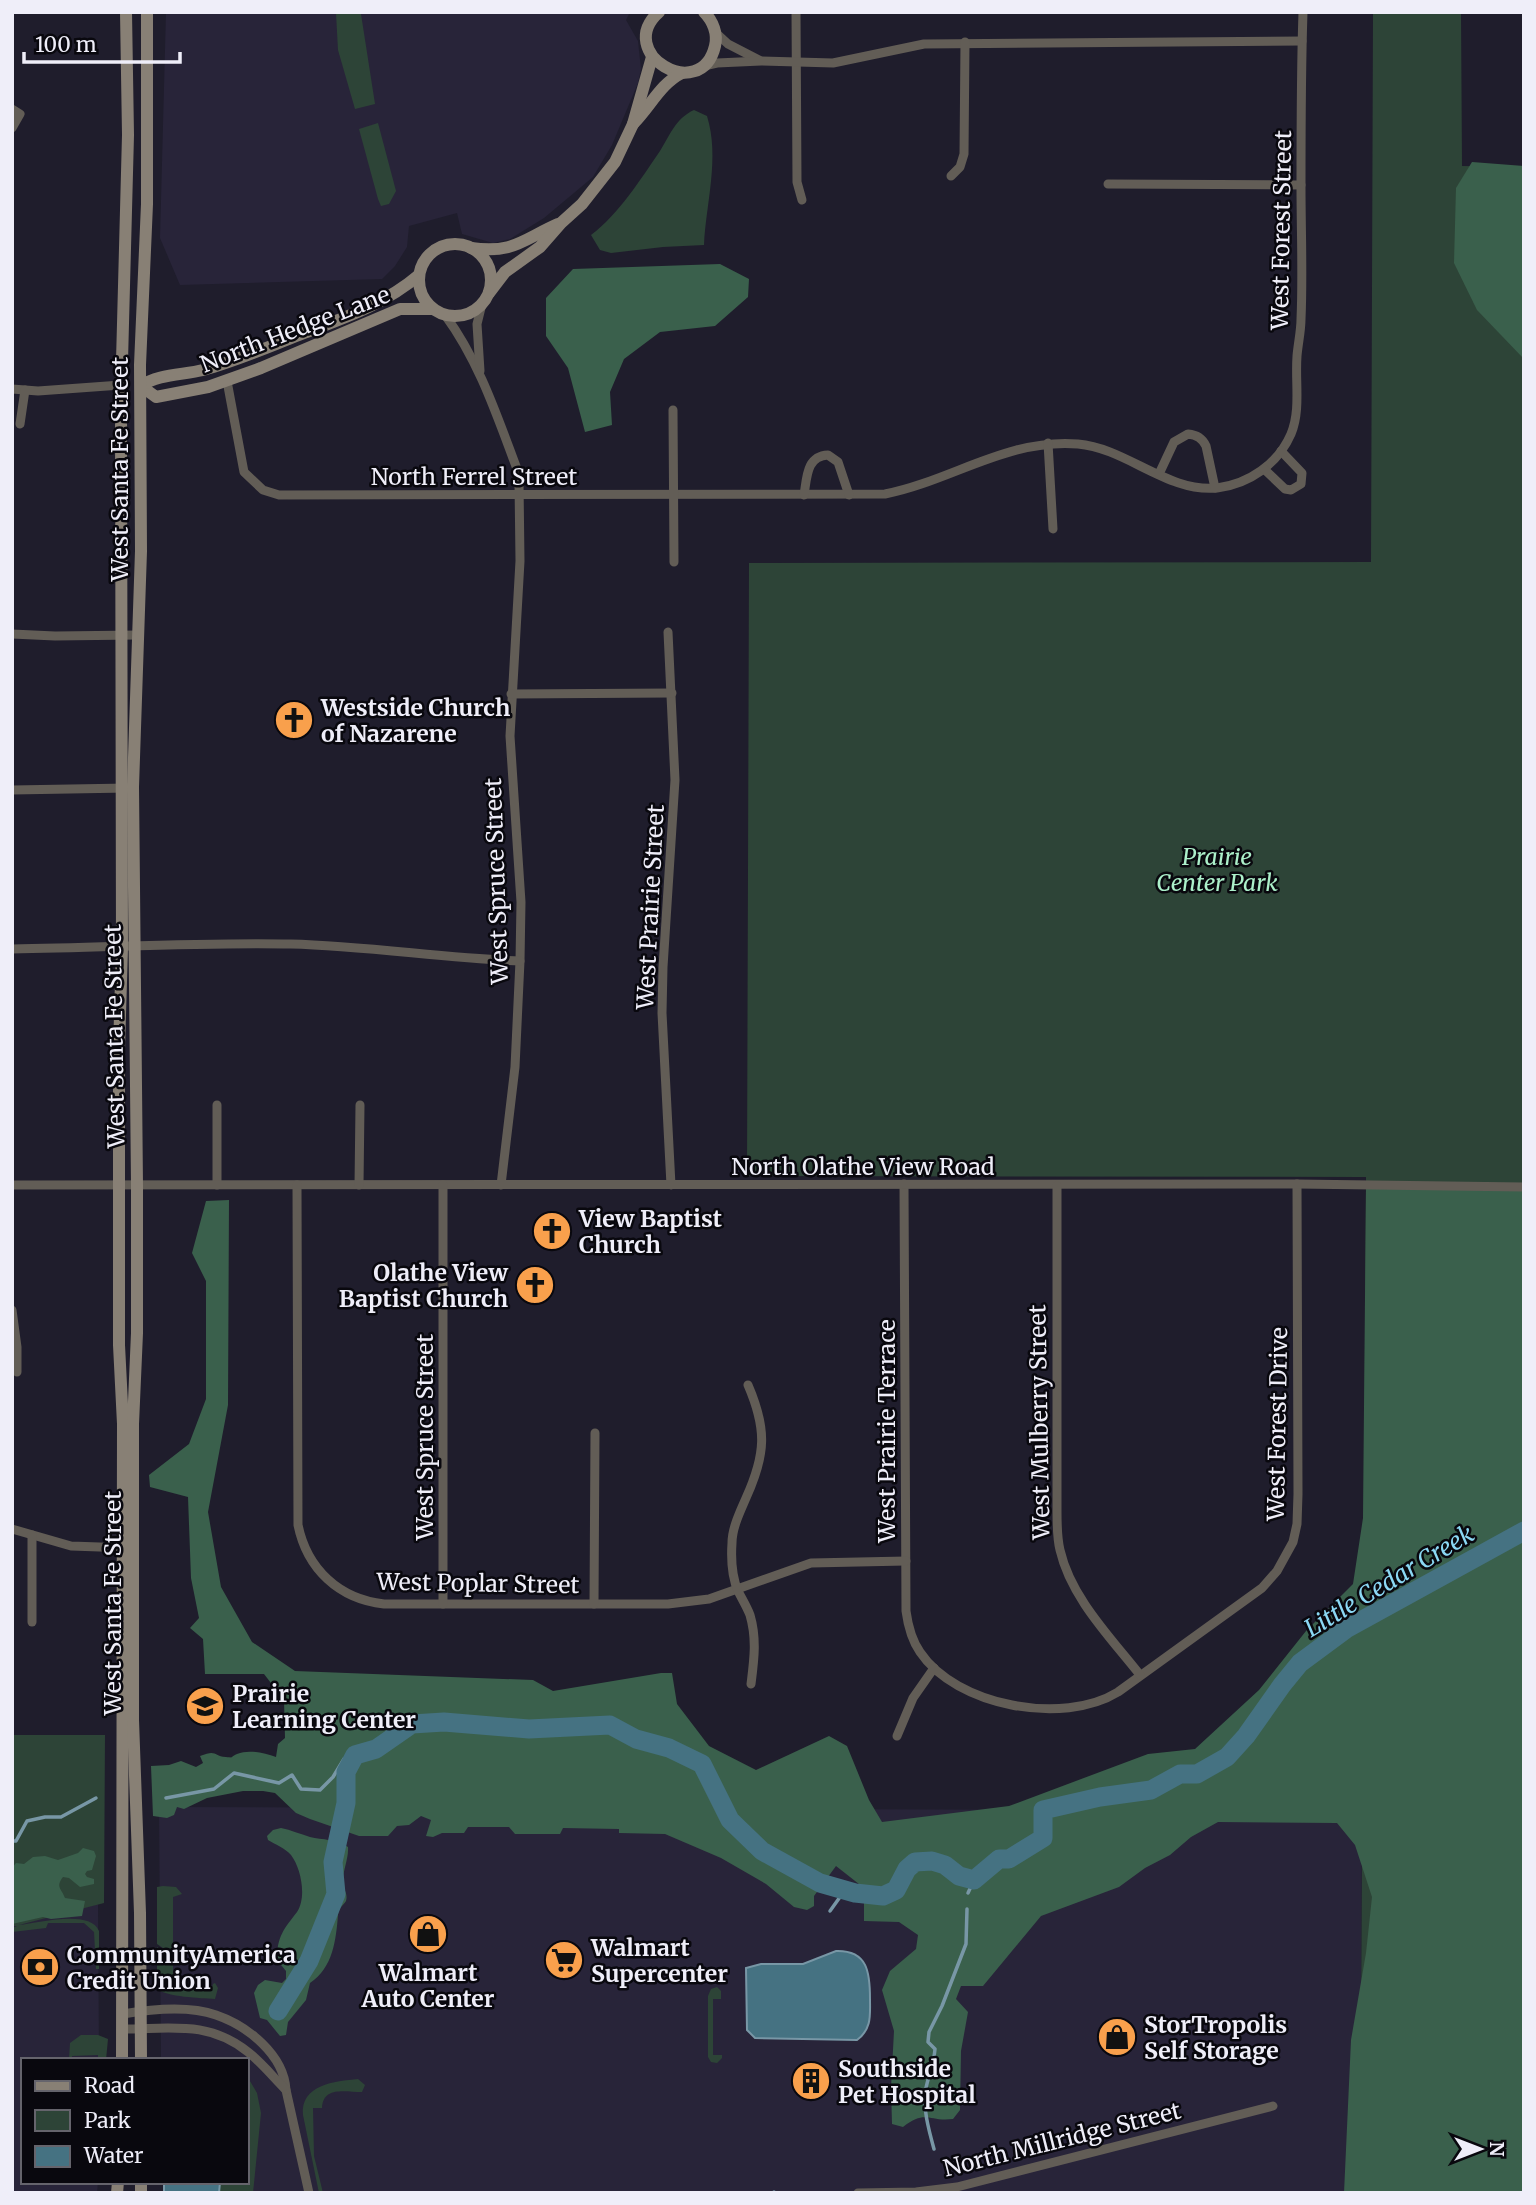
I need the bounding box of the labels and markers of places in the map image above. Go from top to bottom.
place label: Westside Church of Nazarene [320,693,510,748]
church icon: Westside Church of Nazarene [273,699,315,741]
place label: View Baptist Church [578,1204,722,1259]
church icon: View Baptist Church [531,1210,573,1252]
place label: Olathe View Baptist Church [339,1258,509,1313]
church icon: Olathe View Baptist Church [514,1264,556,1306]
place label: Prairie Learning Center [232,1679,416,1734]
school or university icon: Prairie Learning Center [184,1685,226,1727]
shop icon: Walmart Auto Center [407,1913,449,1955]
place label: Walmart Supercenter [590,1933,728,1988]
supermarket icon: Walmart Supercenter [543,1939,585,1981]
place label: CommunityAmerica Credit Union [67,1940,296,1995]
bank icon: CommunityAmerica Credit Union [19,1946,61,1988]
place label: Walmart Auto Center [361,1958,495,2013]
place label: StorTropolis Self Storage [1144,2010,1287,2065]
shop icon: StorTropolis Self Storage [1096,2016,1138,2058]
place label: Southside Pet Hospital [838,2054,976,2109]
building icon: Southside Pet Hospital [790,2060,832,2102]

